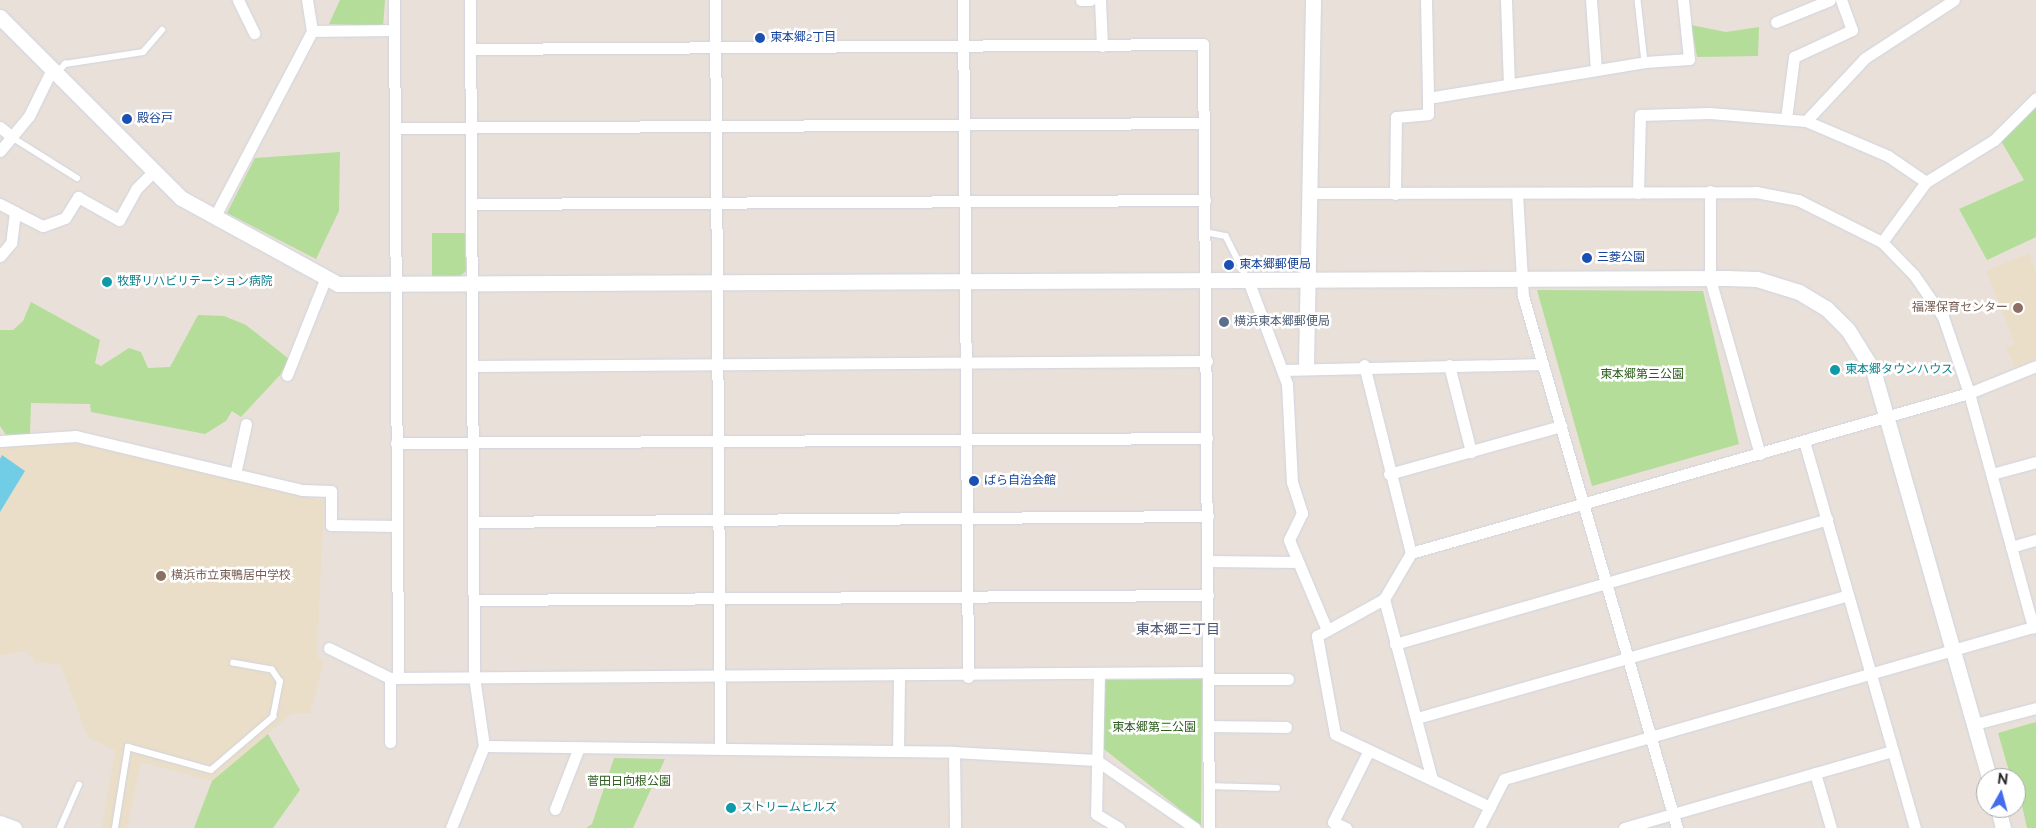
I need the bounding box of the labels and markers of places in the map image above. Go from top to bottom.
place label: 東本郷2丁目 [770,31,836,45]
marker: 東本郷2丁目 [754,32,766,44]
place label: 殿谷戸 [137,112,173,126]
marker: 殿谷戸 [121,113,133,125]
place label: 三菱公園 [1597,251,1645,265]
marker: 三菱公園 [1581,252,1593,264]
place label: 東本郷郵便局 [1239,258,1311,272]
marker: 東本郷郵便局 [1223,259,1235,271]
place label: 牧野リハビリテーション病院 [117,275,273,289]
marker: 牧野リハビリテーション病院 [101,276,113,288]
place label: 福澤保育センター [1912,301,2008,315]
marker: 福澤保育センター [2012,302,2024,314]
place label: 横浜東本郷郵便局 [1234,315,1330,329]
marker: 横浜東本郷郵便局 [1218,316,1230,328]
place label: 東本郷タウンハウス [1845,363,1953,377]
marker: 東本郷タウンハウス [1829,364,1841,376]
place label: ばら自治会館 [984,474,1056,488]
marker: ばら自治会館 [968,475,980,487]
place label: 横浜市立東鴨居中学校 [171,569,291,583]
marker: 横浜市立東鴨居中学校 [155,570,167,582]
place label: ストリームヒルズ [741,801,837,815]
marker: ストリームヒルズ [725,802,737,814]

